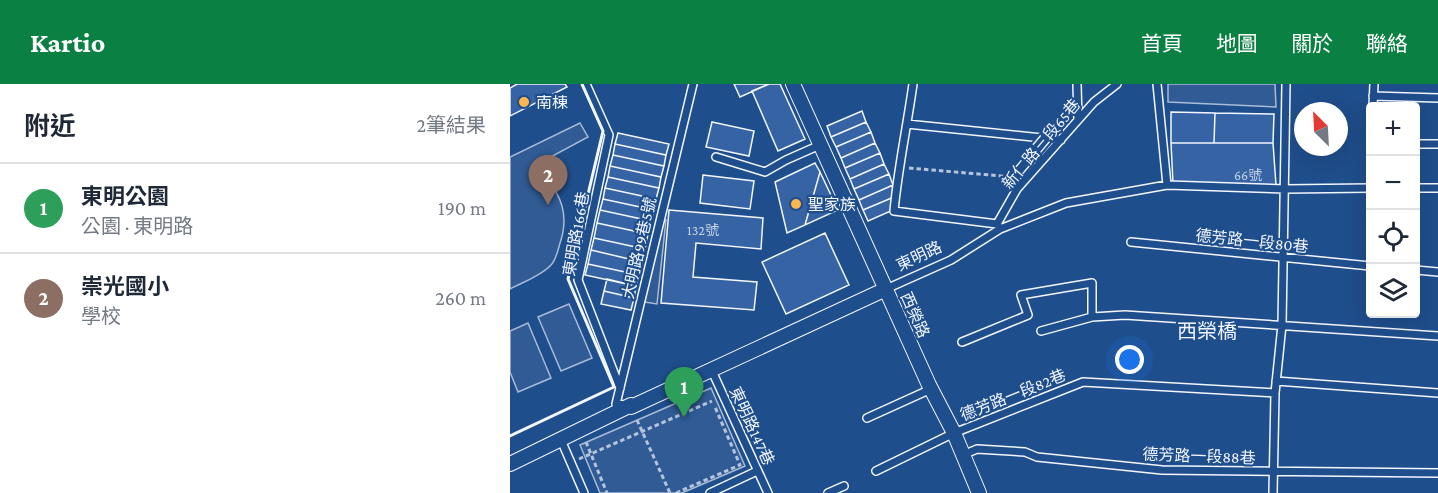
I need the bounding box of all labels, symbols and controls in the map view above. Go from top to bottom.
text: Kartio [30,27,105,58]
text: 首頁 [1141,32,1183,56]
text: 地圖 [1216,32,1258,56]
text: 關於 [1291,32,1333,56]
text: 聯絡 [1366,32,1408,56]
place label: 南棟 [536,94,568,111]
marker: 南棟 [517,95,531,109]
street label: 新仁路三段65巷 [999,96,1083,192]
north arrow [1294,102,1348,156]
map controls [1366,102,1420,318]
button: + [1366,102,1420,156]
text: 附近 [24,112,76,141]
text: 2筆結果 [416,114,486,136]
pin: 2 [528,156,567,205]
button: − [1366,156,1420,210]
house number: 66號 [1234,167,1262,183]
text: 東明公園 [81,184,169,209]
street label: 東明路166巷 [560,190,592,278]
street label: 大明路99巷5號 [619,196,659,300]
place label: 聖家族 [808,196,856,213]
text: 1 [40,197,47,219]
text: 190 m [438,197,486,219]
marker: 聖家族 [789,197,803,211]
button: locate [1366,210,1420,264]
text: 公園 · 東明路 [81,215,193,237]
house number: 132號 [687,222,719,238]
street label: 德芳路一段80巷 [1195,227,1309,255]
street label: 東明路 [894,238,944,274]
button: layers [1366,264,1420,318]
text: 崇光國小 [81,274,169,299]
text: 2 [38,287,49,309]
text: 260 m [435,287,486,309]
street label: 西榮路 [897,290,933,340]
text: 學校 [81,305,121,327]
district label: 西榮橋 [1177,320,1237,342]
your location [1115,345,1144,374]
street label: 德芳路一段82巷 [958,366,1068,424]
pin: 1 [664,368,704,417]
street label: 東明路147巷 [726,384,778,468]
street label: 德芳路一段88巷 [1142,446,1256,466]

